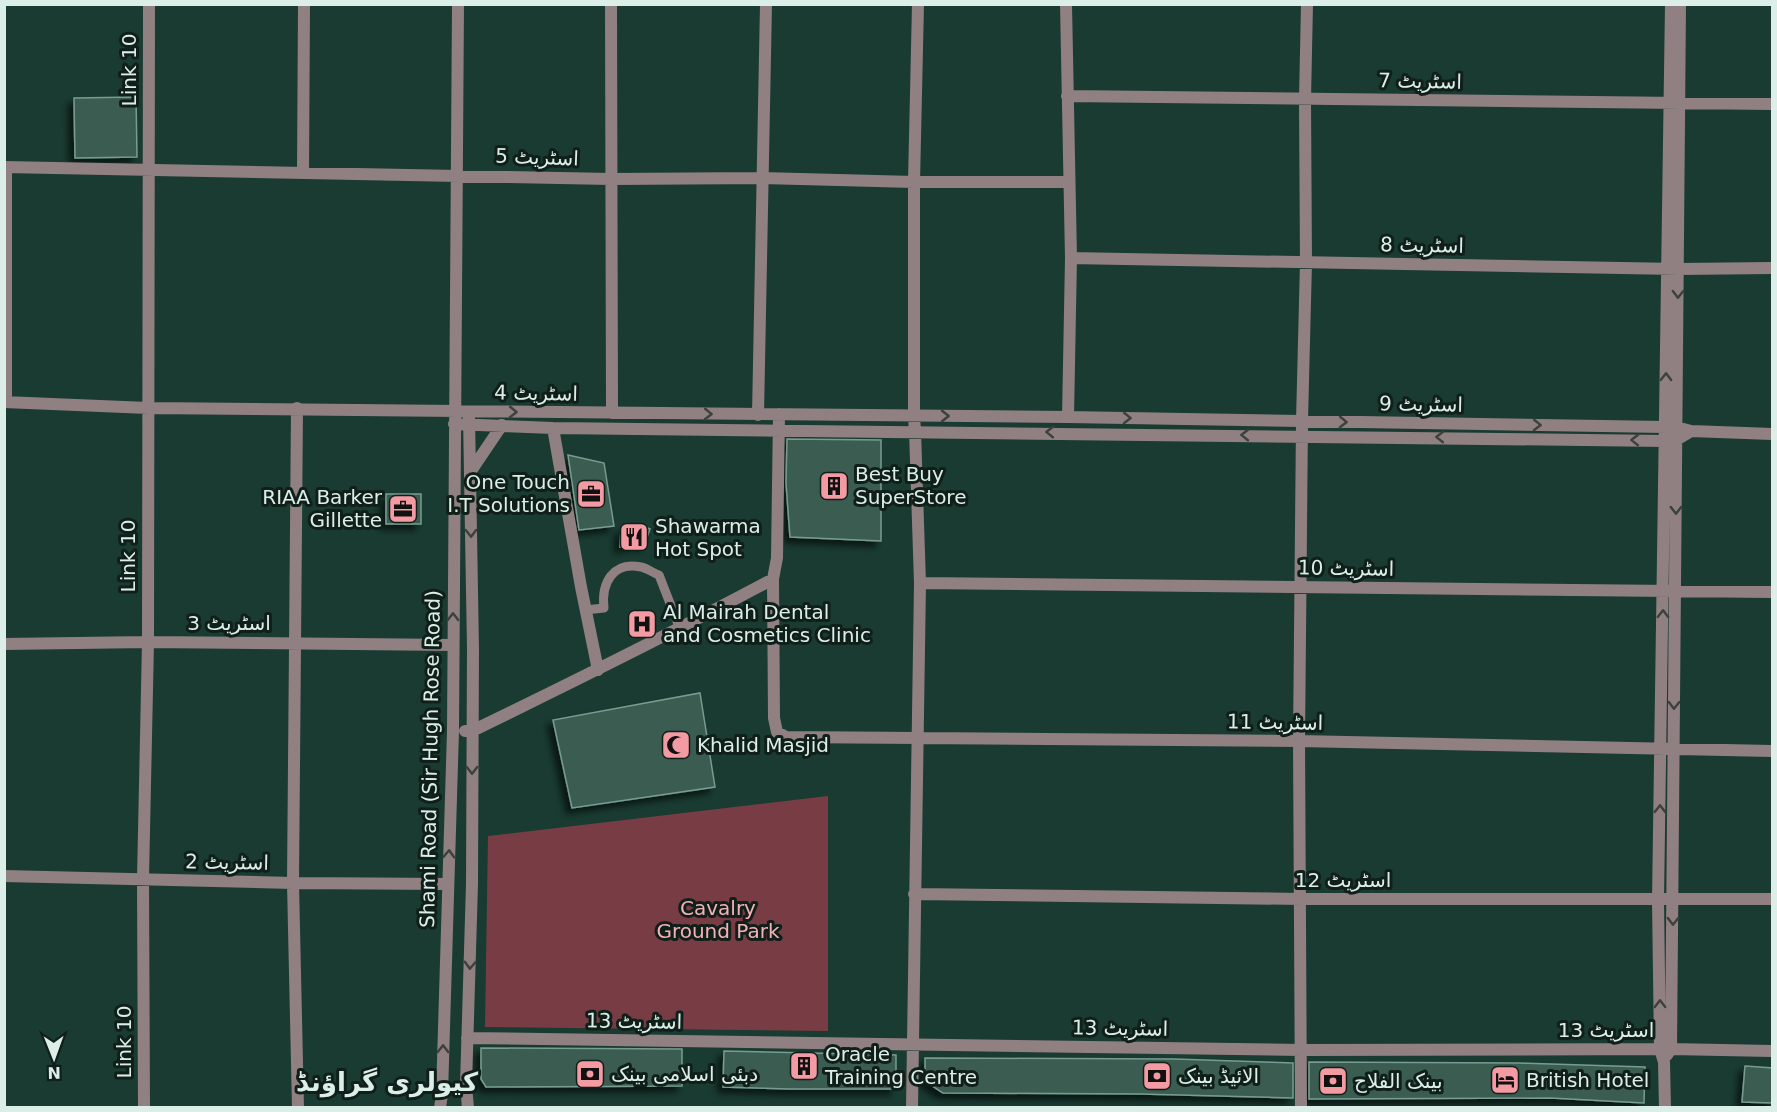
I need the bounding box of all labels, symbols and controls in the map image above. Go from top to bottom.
street label: Link 10 [117,34,141,106]
street label: اسٹریٹ 7 [1378,68,1462,94]
street label: اسٹریٹ 5 [495,144,579,170]
street label: اسٹریٹ 8 [1380,232,1464,258]
one-way arrow [1671,289,1684,298]
one-way arrow [1660,373,1672,382]
street label: اسٹریٹ 4 [494,380,578,406]
street label: اسٹریٹ 9 [1379,391,1463,417]
one-way arrow [509,406,518,418]
one-way arrow [704,408,713,420]
one-way arrow [941,410,950,422]
one-way arrow [1122,412,1131,424]
one-way arrow [1338,416,1347,428]
one-way arrow [1533,419,1542,432]
one-way arrow [1045,426,1054,439]
one-way arrow [1240,429,1249,441]
one-way arrow [1435,431,1444,444]
one-way arrow [1630,434,1639,446]
place label: Best Buy SuperStore [855,462,966,509]
place label: One Touch I.T Solutions [447,470,570,517]
building icon: Best Buy SuperStore [818,470,850,502]
office icon: One Touch I.T Solutions [575,478,607,510]
place label: RIAA Barker Gillette [262,485,383,532]
office icon: RIAA Barker Gillette [387,493,419,525]
one-way arrow [1670,505,1682,514]
place label: Shawarma Hot Spot [655,514,761,561]
street label: Link 10 [116,520,140,592]
restaurant icon: Shawarma Hot Spot [618,521,650,553]
one-way arrow [465,529,478,538]
street label: اسٹریٹ 10 [1298,555,1394,581]
street label: Shami Road (Sir Hugh Rose Road) [415,590,445,928]
place label: Al Mairah Dental and Cosmetics Clinic [663,600,871,647]
hospital icon: Al Mairah Dental and Cosmetics Clinic [626,608,658,640]
one-way arrow [1656,609,1669,618]
street label: اسٹریٹ 3 [187,611,271,635]
one-way arrow [447,613,459,622]
one-way arrow [1668,700,1680,709]
street label: اسٹریٹ 11 [1227,709,1323,735]
mosque icon: Khalid Masjid [660,729,692,761]
place label: Khalid Masjid [697,733,829,757]
one-way arrow [466,766,478,775]
one-way arrow [1654,804,1666,813]
street label: اسٹریٹ 2 [185,849,269,875]
one-way arrow [443,850,455,859]
street label: اسٹریٹ 12 [1295,868,1391,892]
park label: Cavalry Ground Park [656,896,780,943]
one-way arrow [1666,916,1679,925]
one-way arrow [463,961,476,970]
one-way arrow [1653,999,1666,1008]
street label: Link 10 [112,1006,136,1078]
street label: اسٹریٹ 13 [586,1008,682,1034]
street label: اسٹریٹ 13 [1072,1015,1168,1041]
street label: اسٹریٹ 13 [1558,1018,1654,1042]
north arrow [24,1028,84,1088]
place label: Oracle Training Centre [824,1042,977,1089]
one-way arrow [437,1045,449,1054]
building icon: Oracle Training Centre [788,1050,820,1082]
bank icon: دبئی اسلامی بینک [574,1058,606,1090]
bank icon: الائیڈ بینک [1141,1060,1173,1092]
place label: دبئی اسلامی بینک [611,1062,758,1086]
text: N [47,1063,61,1082]
place label: الائیڈ بینک [1178,1064,1259,1088]
hotel icon: British Hotel [1489,1064,1521,1096]
bank icon: بینک الفلاح [1317,1065,1349,1097]
district label: کیولری گراؤنڈ [296,1067,479,1098]
place label: British Hotel [1526,1068,1649,1092]
place label: بینک الفلاح [1354,1069,1443,1093]

